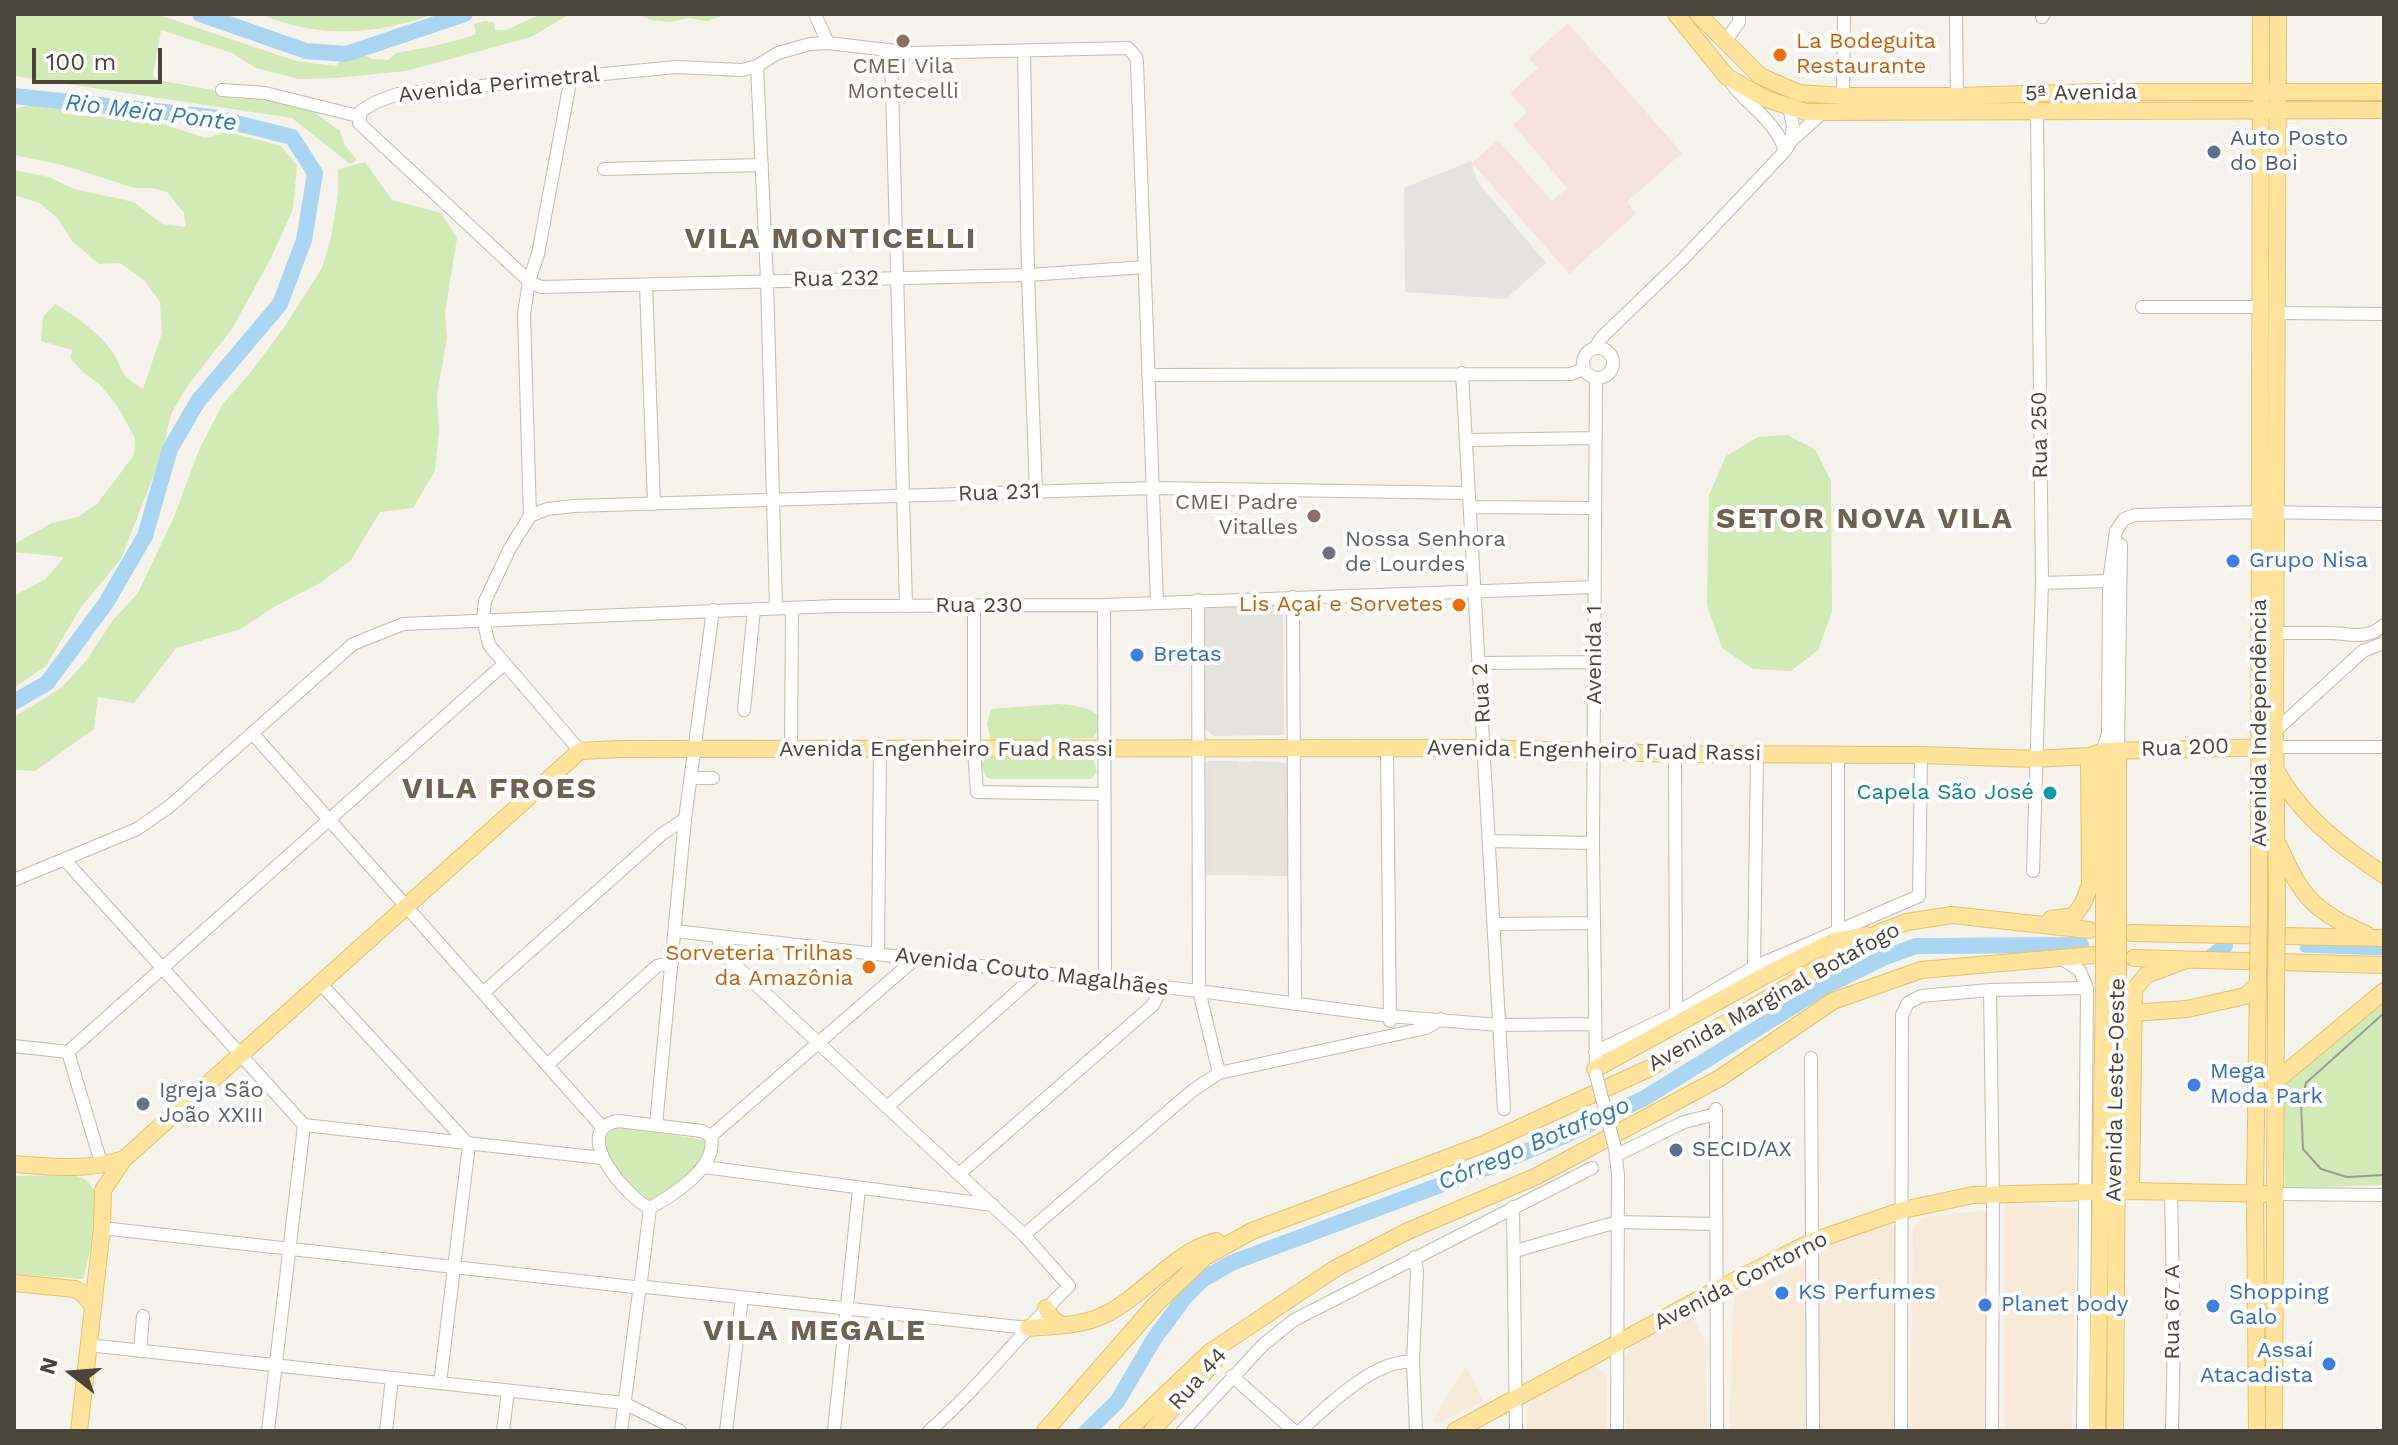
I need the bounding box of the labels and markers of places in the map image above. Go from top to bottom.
place label: La Bodeguita Restaurante [1796,29,1936,80]
marker: CMEI Vila Montecelli [894,32,912,50]
marker: La Bodeguita Restaurante [1771,46,1789,64]
place label: CMEI Vila Montecelli [847,54,959,106]
place label: Auto Posto do Boi [2230,126,2348,178]
marker: Auto Posto do Boi [2205,143,2223,161]
place label: CMEI Padre Vitalles [1175,490,1298,542]
marker: CMEI Padre Vitalles [1305,507,1323,525]
place label: Nossa Senhora de Lourdes [1345,527,1506,578]
marker: Nossa Senhora de Lourdes [1320,544,1338,562]
place label: Grupo Nisa [2249,548,2368,574]
marker: Grupo Nisa [2224,552,2242,570]
place label: Lis Açaí e Sorvetes [1239,592,1443,618]
marker: Lis Açaí e Sorvetes [1450,596,1468,614]
place label: Bretas [1153,642,1222,668]
marker: Bretas [1128,646,1146,664]
place label: Capela São José [1856,780,2034,806]
marker: Capela São José [2041,784,2059,802]
place label: Sorveteria Trilhas da Amazônia [665,941,853,992]
marker: Sorveteria Trilhas da Amazônia [860,958,878,976]
place label: Mega Moda Park [2210,1059,2323,1110]
marker: Mega Moda Park [2185,1076,2203,1094]
place label: Igreja São João XXIII [159,1078,264,1130]
marker: Igreja São João XXIII [134,1095,152,1113]
place label: SECID/AX [1692,1137,1792,1163]
marker: SECID/AX [1667,1141,1685,1159]
place label: KS Perfumes [1798,1280,1936,1306]
place label: Shopping Galo [2229,1280,2329,1332]
marker: KS Perfumes [1773,1284,1791,1302]
place label: Planet body [2001,1292,2128,1318]
marker: Planet body [1976,1296,1994,1314]
marker: Shopping Galo [2204,1297,2222,1315]
place label: Assaí Atacadista [2200,1338,2313,1390]
marker: Assaí Atacadista [2320,1355,2338,1373]

